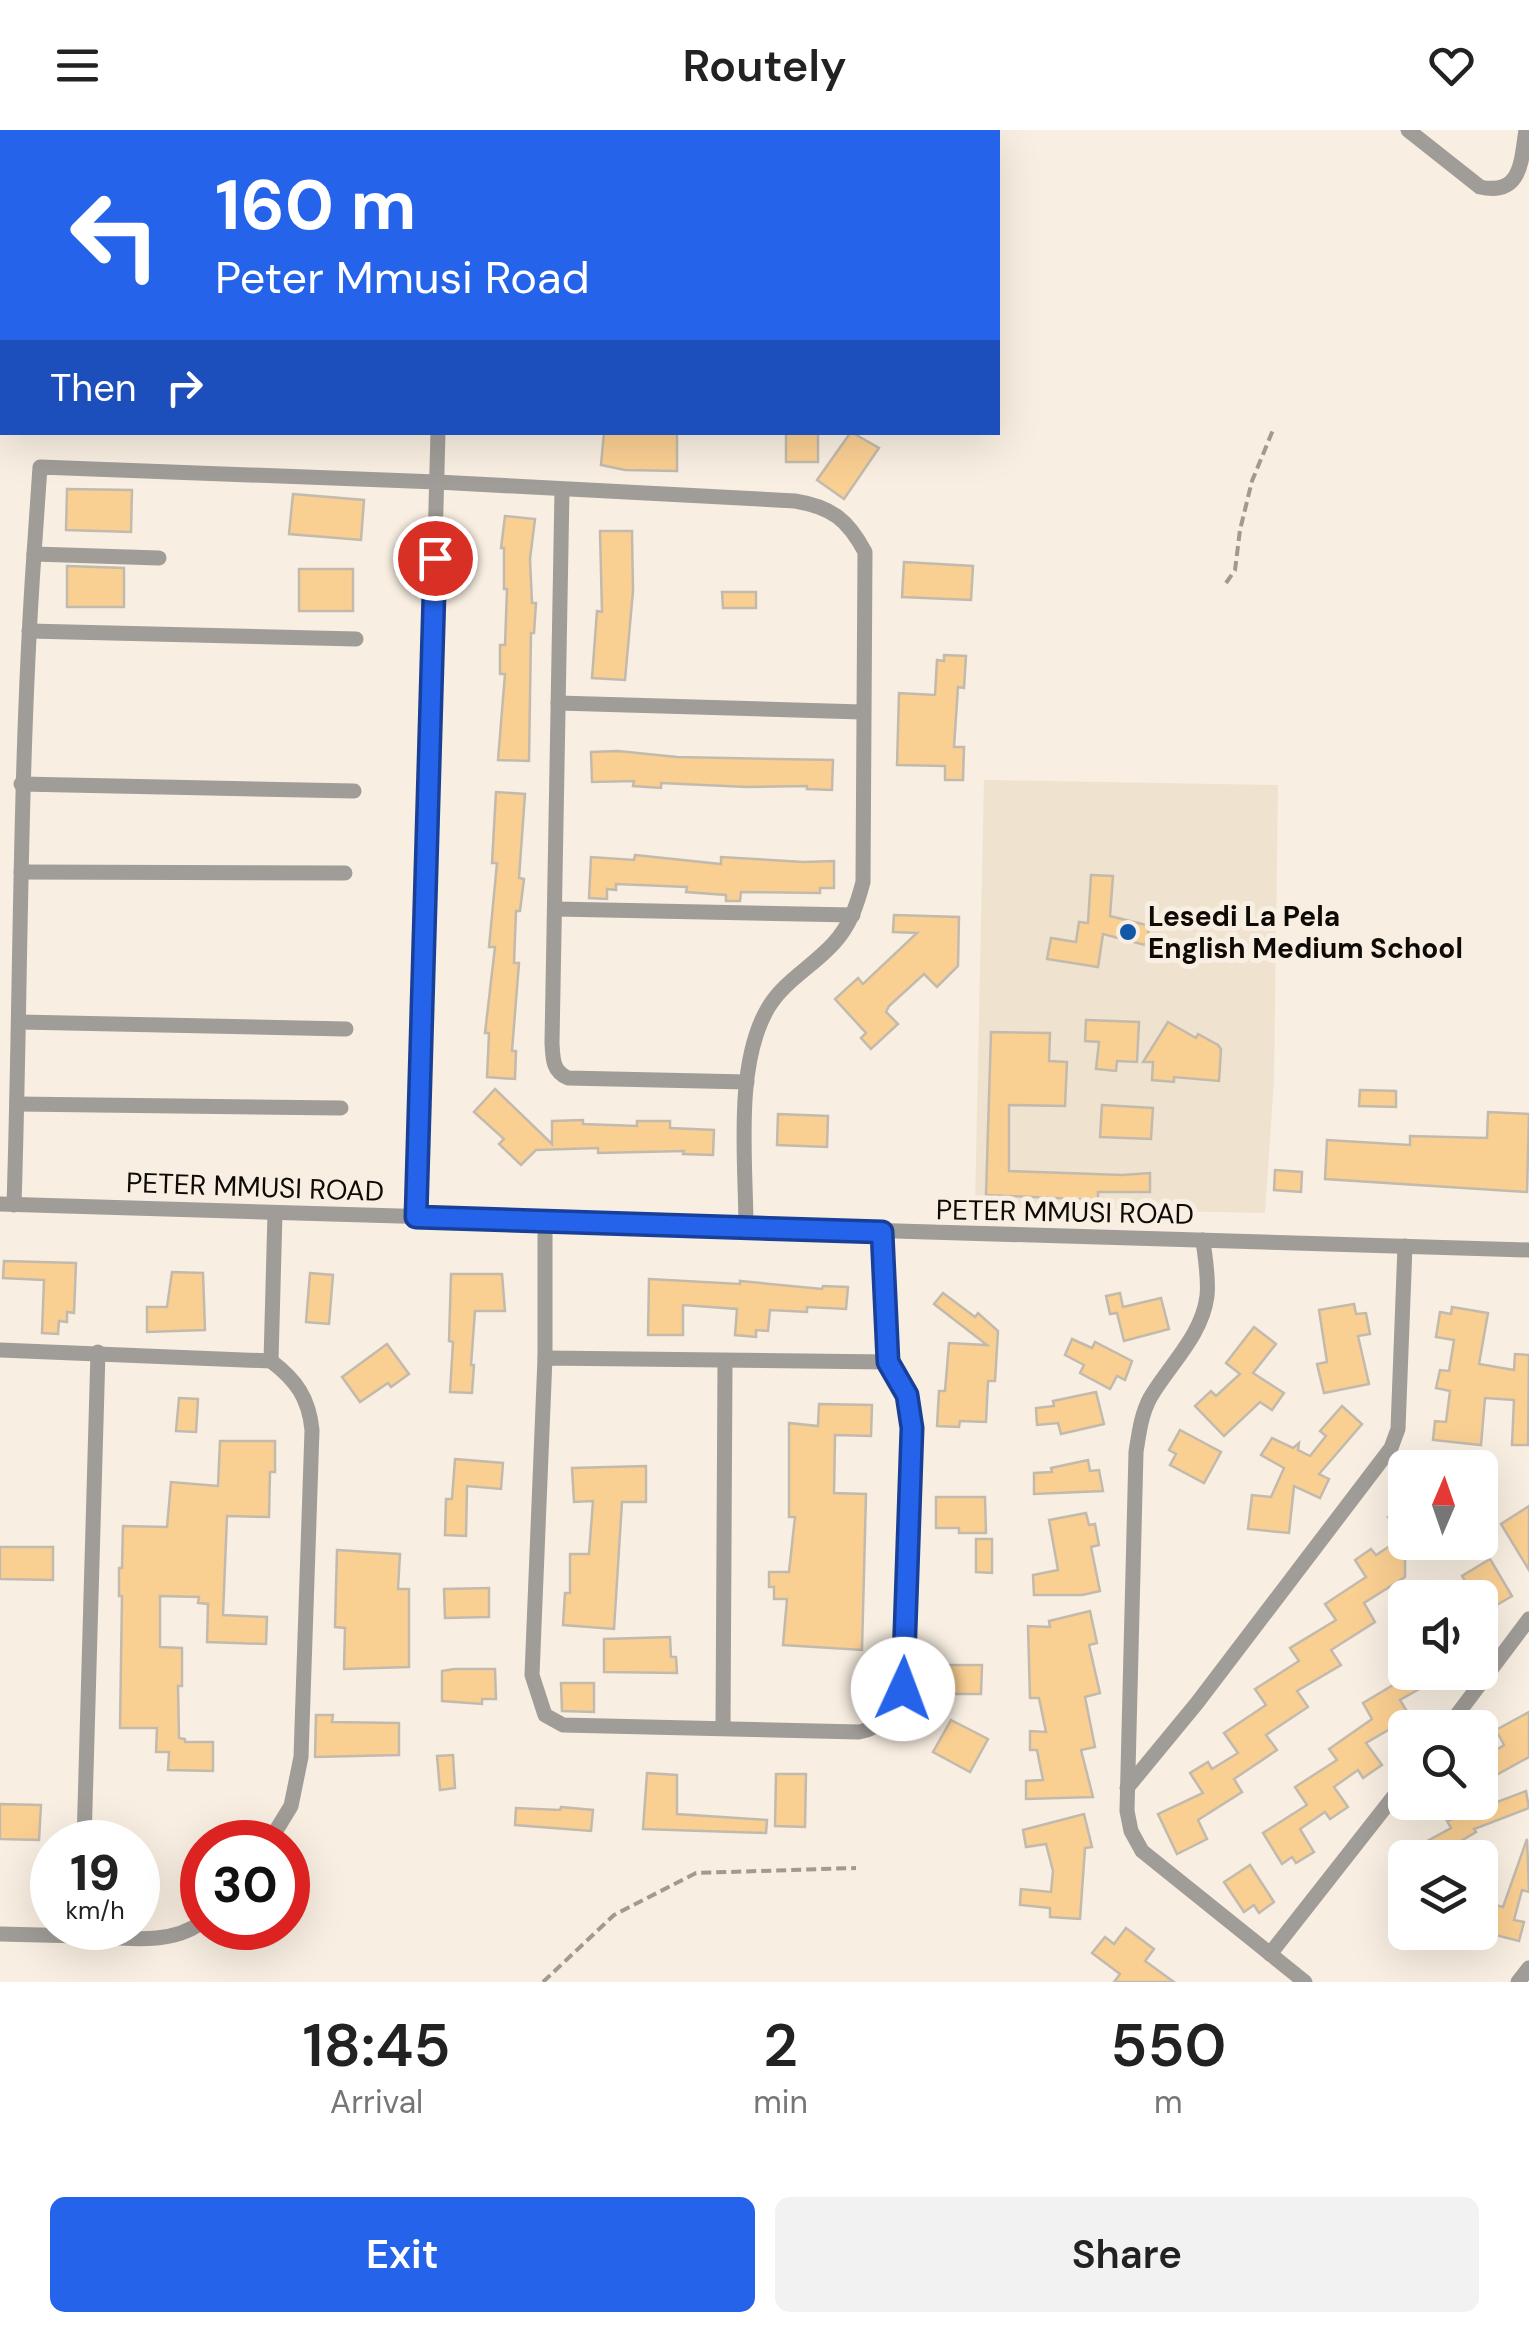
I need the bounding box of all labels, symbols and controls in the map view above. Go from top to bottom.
text: Routely [683,36,846,95]
icon: menu [50,38,105,93]
icon: heart [1424,38,1479,93]
text: 160 m [215,160,416,251]
icon: left [50,170,180,300]
text: Peter Mmusi Road [215,248,590,307]
icon: right [157,360,212,415]
text: Then [50,363,137,413]
pin [393,516,478,601]
icon: arrive [408,531,463,586]
place label: Lesedi La Pela English Medium School [1148,898,1463,967]
marker: Lesedi La Pela English Medium School [1117,921,1139,943]
street label: PETER MMUSI ROAD [125,1164,385,1210]
street label: PETER MMUSI ROAD [936,1191,1194,1233]
north arrow [1388,1450,1498,1560]
map controls [1388,1450,1498,1950]
button: sound [1388,1580,1498,1690]
position arrow [851,1637,955,1741]
button: search [1388,1710,1498,1820]
speed limit sign: 30 [180,1820,310,1950]
text: 19 [70,1840,120,1906]
button: layers [1388,1840,1498,1950]
text: km/h [65,1894,125,1927]
text: 18:45 [303,2006,451,2085]
text: 2 [763,2006,798,2085]
text: 550 [1110,2006,1226,2085]
text: Arrival [330,2081,423,2123]
text: min [753,2081,808,2123]
text: m [1154,2081,1183,2123]
button: Exit [50,2197,755,2312]
button: Share [775,2197,1479,2312]

